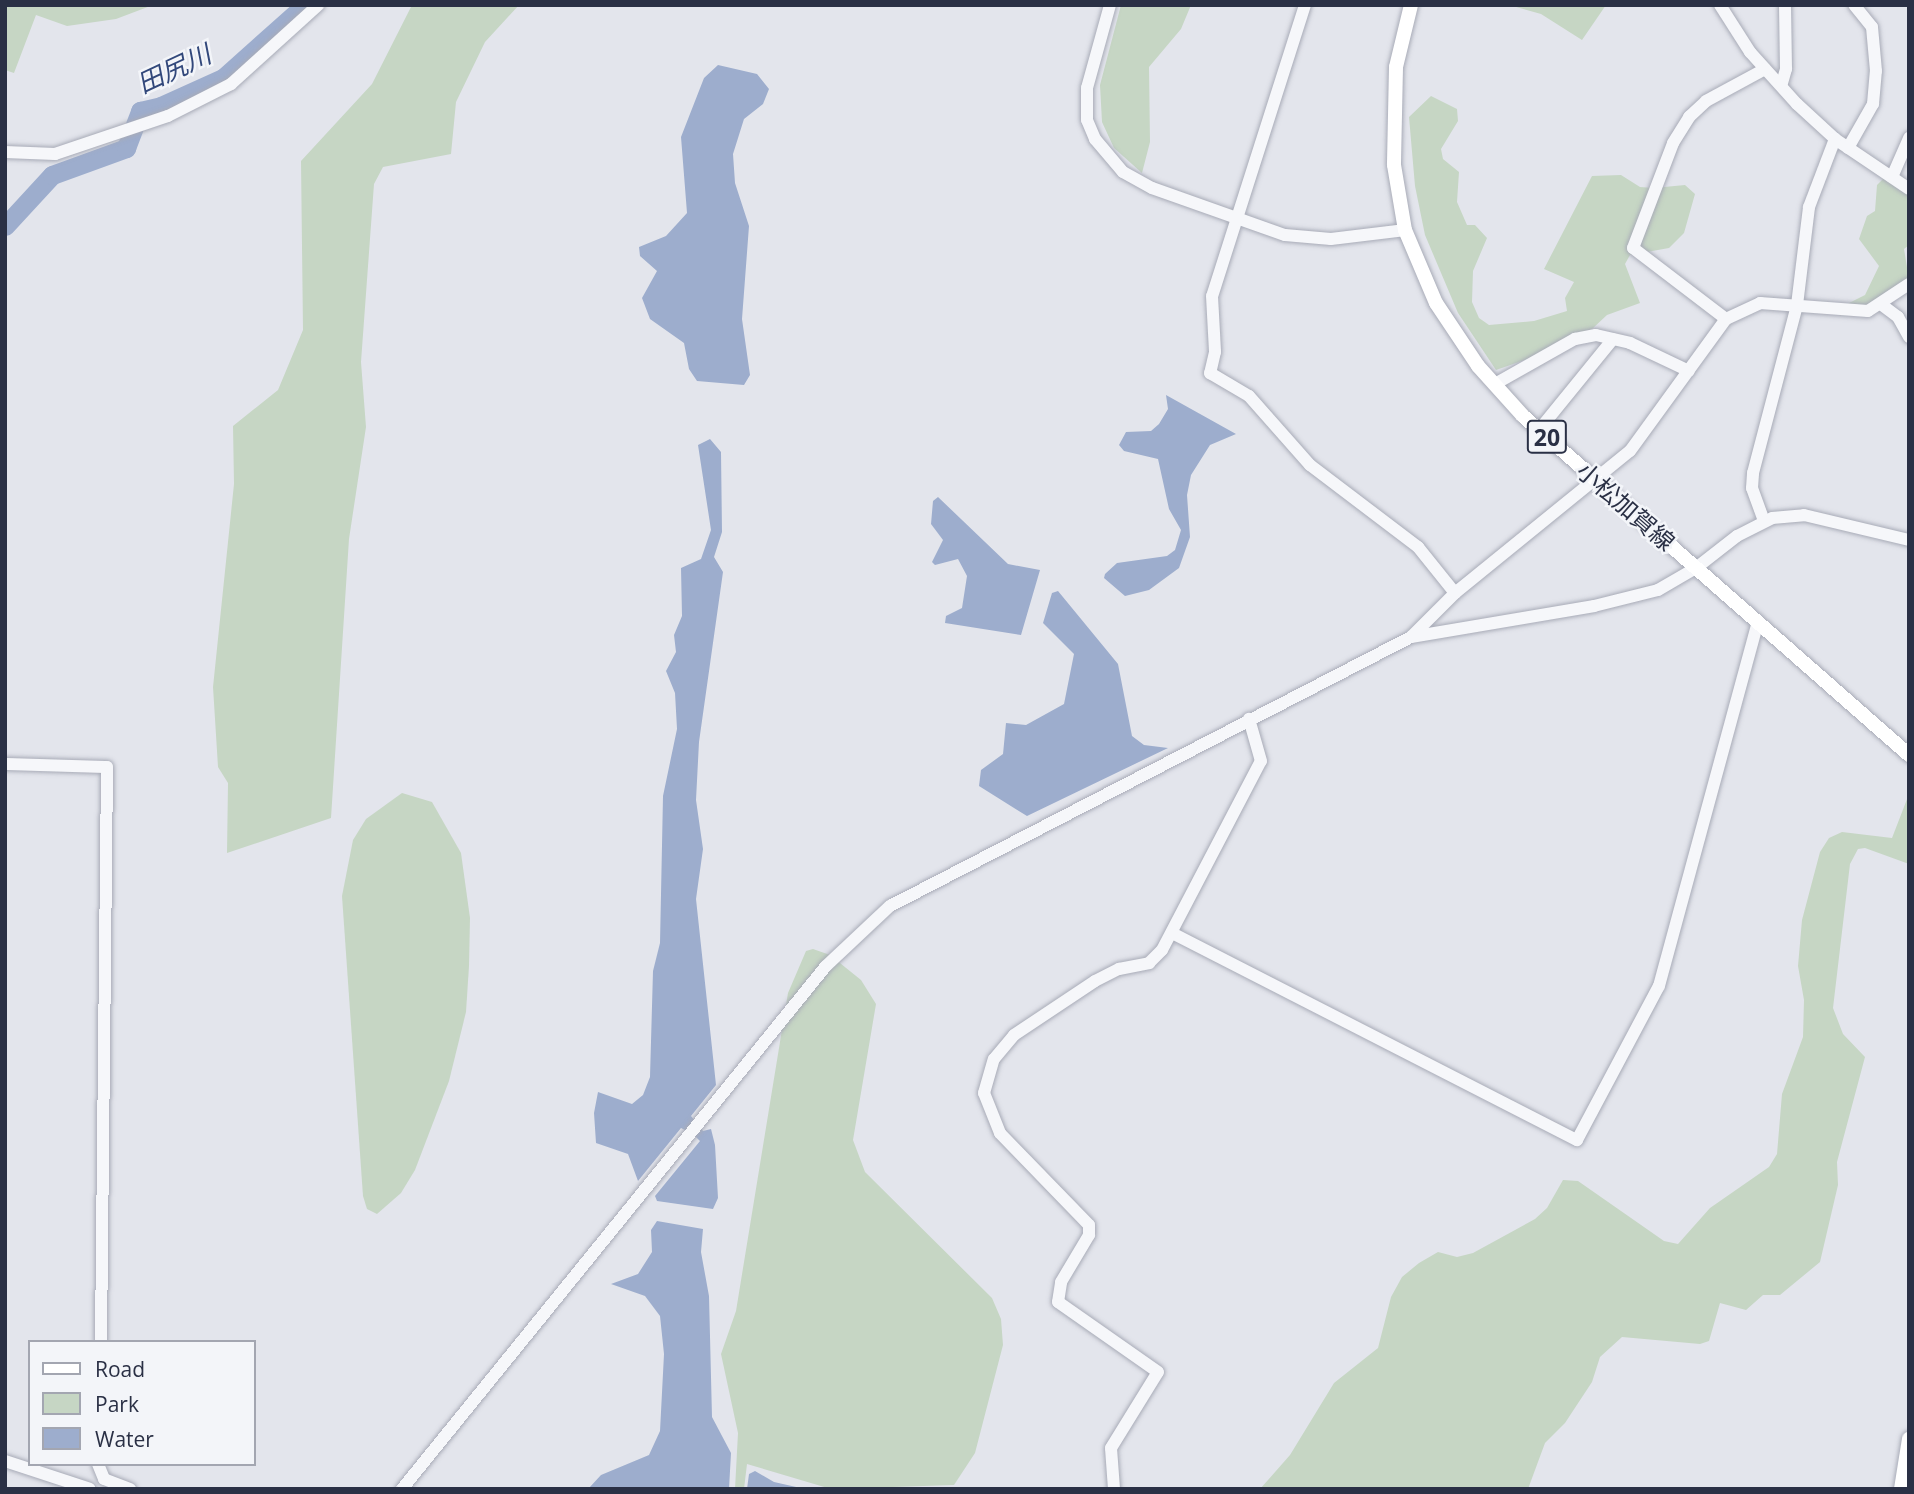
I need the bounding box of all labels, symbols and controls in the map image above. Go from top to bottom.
water label: 田尻川 [132,38,216,100]
road number: 20 [1526,418,1568,457]
street label: 小松加賀線 [1571,456,1681,556]
legend [28,1340,256,1466]
text: Road [95,1355,145,1383]
text: Park [95,1390,139,1418]
text: Water [95,1425,154,1453]

